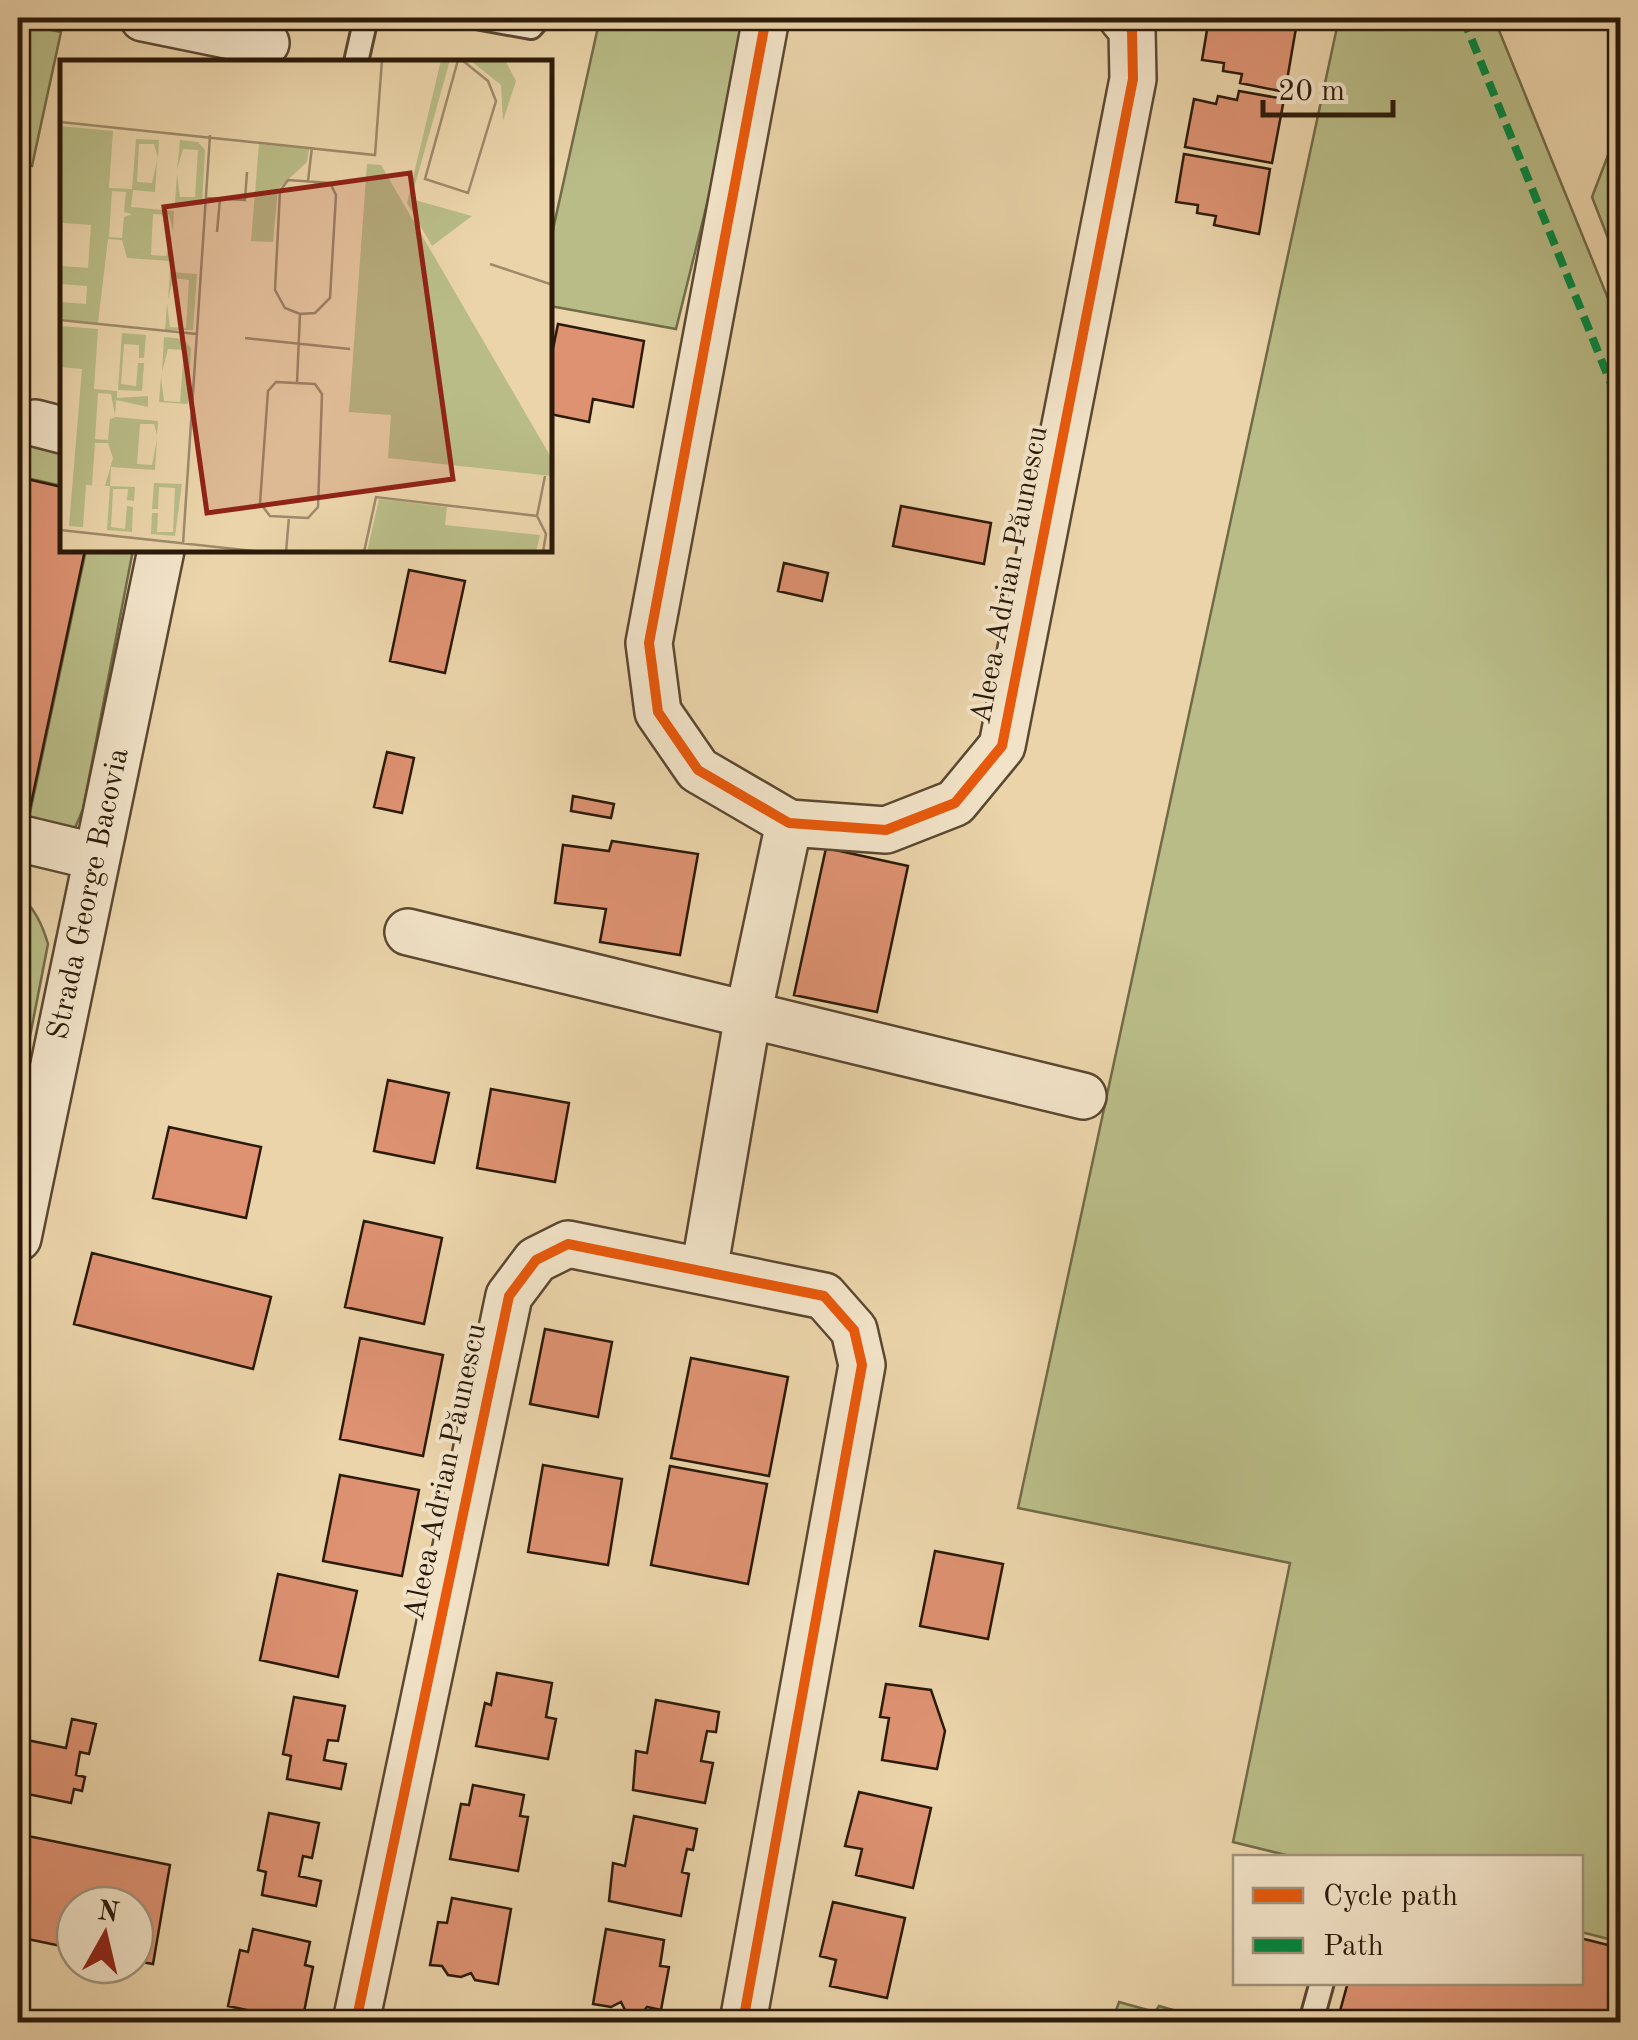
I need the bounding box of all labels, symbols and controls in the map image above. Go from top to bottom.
scale bar [1263,55,1393,117]
inset map [60,60,552,552]
text: 20 m [1278,77,1345,107]
street label: Aleea Adrian Păunescu [966,424,1054,726]
street label: Strada George Bacovia [43,745,135,1042]
street label: Aleea Adrian Păunescu [400,1321,492,1623]
legend [1233,1855,1583,1985]
text: Cycle path [1323,1882,1458,1912]
north arrow [55,1885,155,1985]
text: N [96,1898,121,1929]
text: Path [1323,1932,1384,1962]

